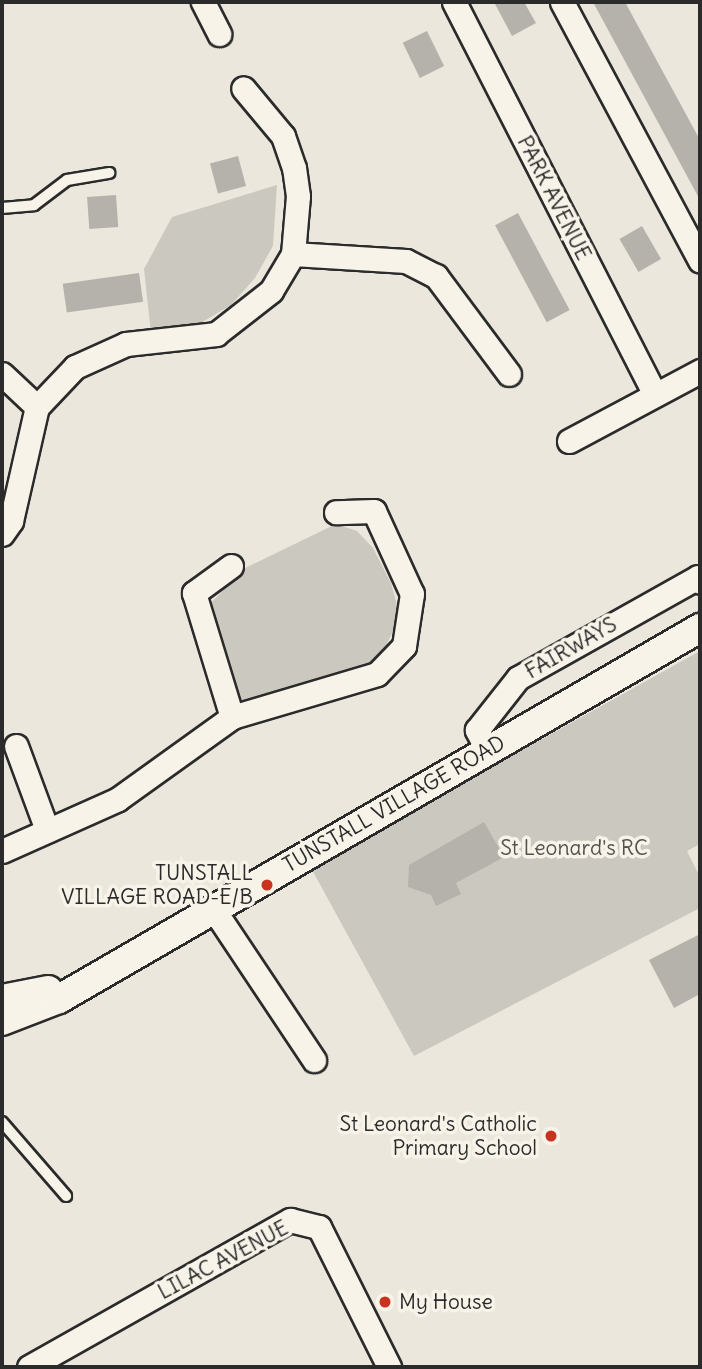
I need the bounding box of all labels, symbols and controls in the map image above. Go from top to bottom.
street label: PARK AVENUE [512,132,596,264]
street label: FAIRWAYS [521,612,621,684]
street label: TUNSTALL VILLAGE ROAD [279,730,509,878]
park label: St Leonard's RC [500,835,648,861]
place label: TUNSTALL VILLAGE ROAD-E/B [61,860,253,910]
marker: TUNSTALL VILLAGE ROAD-E/B [259,877,275,893]
place label: St Leonard's Catholic Primary School [340,1111,537,1161]
marker: St Leonard's Catholic Primary School [543,1128,559,1144]
street label: LILAC AVENUE [154,1215,292,1305]
place label: My House [399,1289,493,1315]
marker: My House [377,1294,393,1310]

